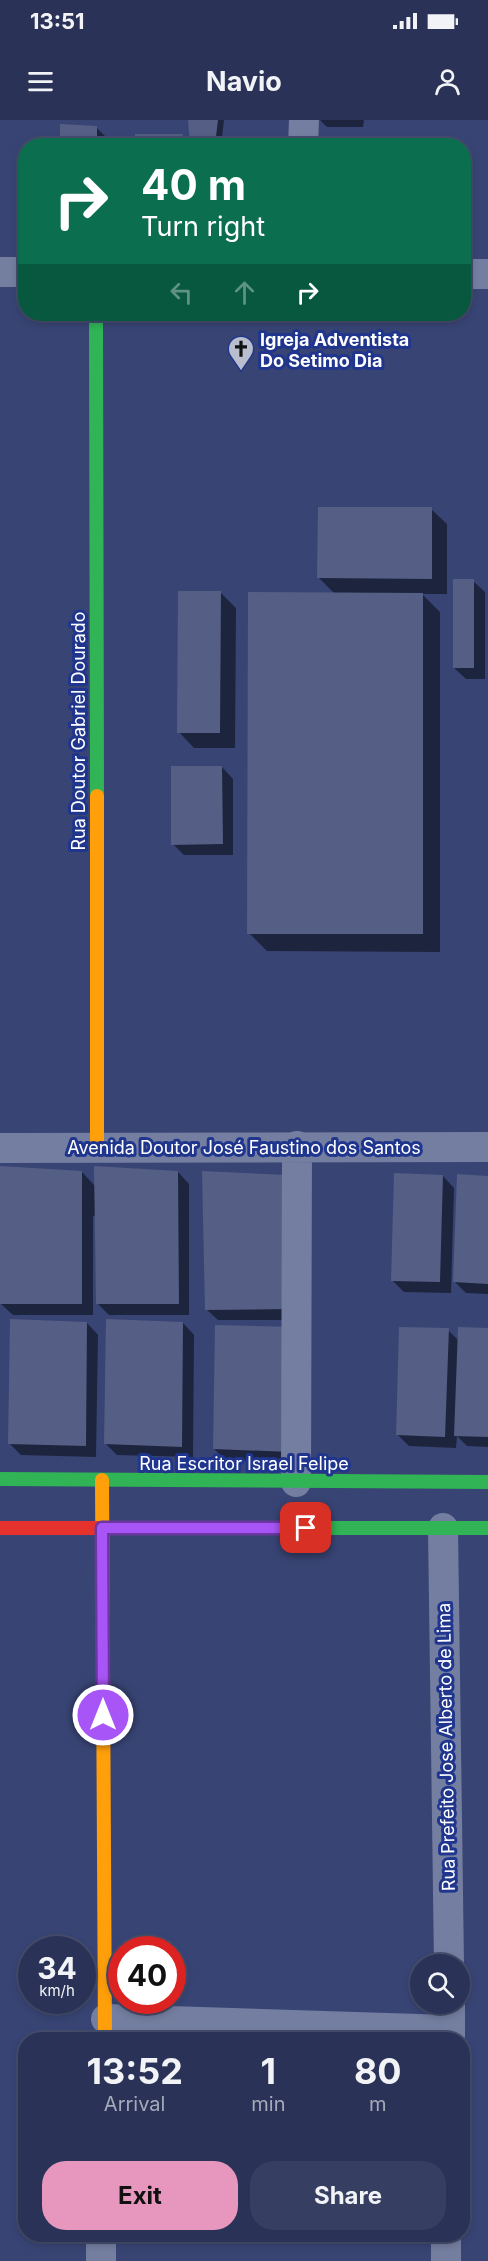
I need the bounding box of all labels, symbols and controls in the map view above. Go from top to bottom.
text: 13:51 [30,8,85,34]
icon: menu [24,65,57,98]
text: Navio [206,65,282,98]
icon: person [431,65,464,98]
text: 40 m [141,159,246,210]
icon: right [42,162,120,240]
text: Turn right [141,210,265,243]
icon: left [165,276,198,309]
icon: ahead [228,276,261,309]
icon: right [291,276,324,309]
place label: Igreja Adventista Do Setimo Dia [260,329,409,371]
church icon: Igreja Adventista Do Setimo Dia [226,334,256,372]
street label: Rua Doutor Gabriel Dourado [68,611,89,851]
street label: Avenida Doutor José Faustino dos Santos [67,1137,421,1158]
street label: Rua Escritor Israel Felipe [139,1453,349,1474]
pin [280,1502,331,1553]
icon: arrive [289,1511,322,1544]
street label: Rua Prefeito Jose Alberto de Lima [433,1603,459,1891]
position arrow [71,1683,135,1747]
speed limit sign: 40 [108,1936,186,2014]
text: 34 [37,1950,77,1986]
map controls [410,1954,470,2014]
button: search [410,1954,470,2014]
text: km/h [39,1981,75,2000]
text: 13:52 [86,2049,183,2093]
text: 1 [261,2049,276,2093]
text: 80 [354,2049,402,2093]
text: Arrival [104,2092,165,2116]
text: min [251,2092,285,2116]
text: m [369,2092,387,2116]
button: Exit [42,2161,238,2230]
button: Share [250,2161,446,2230]

